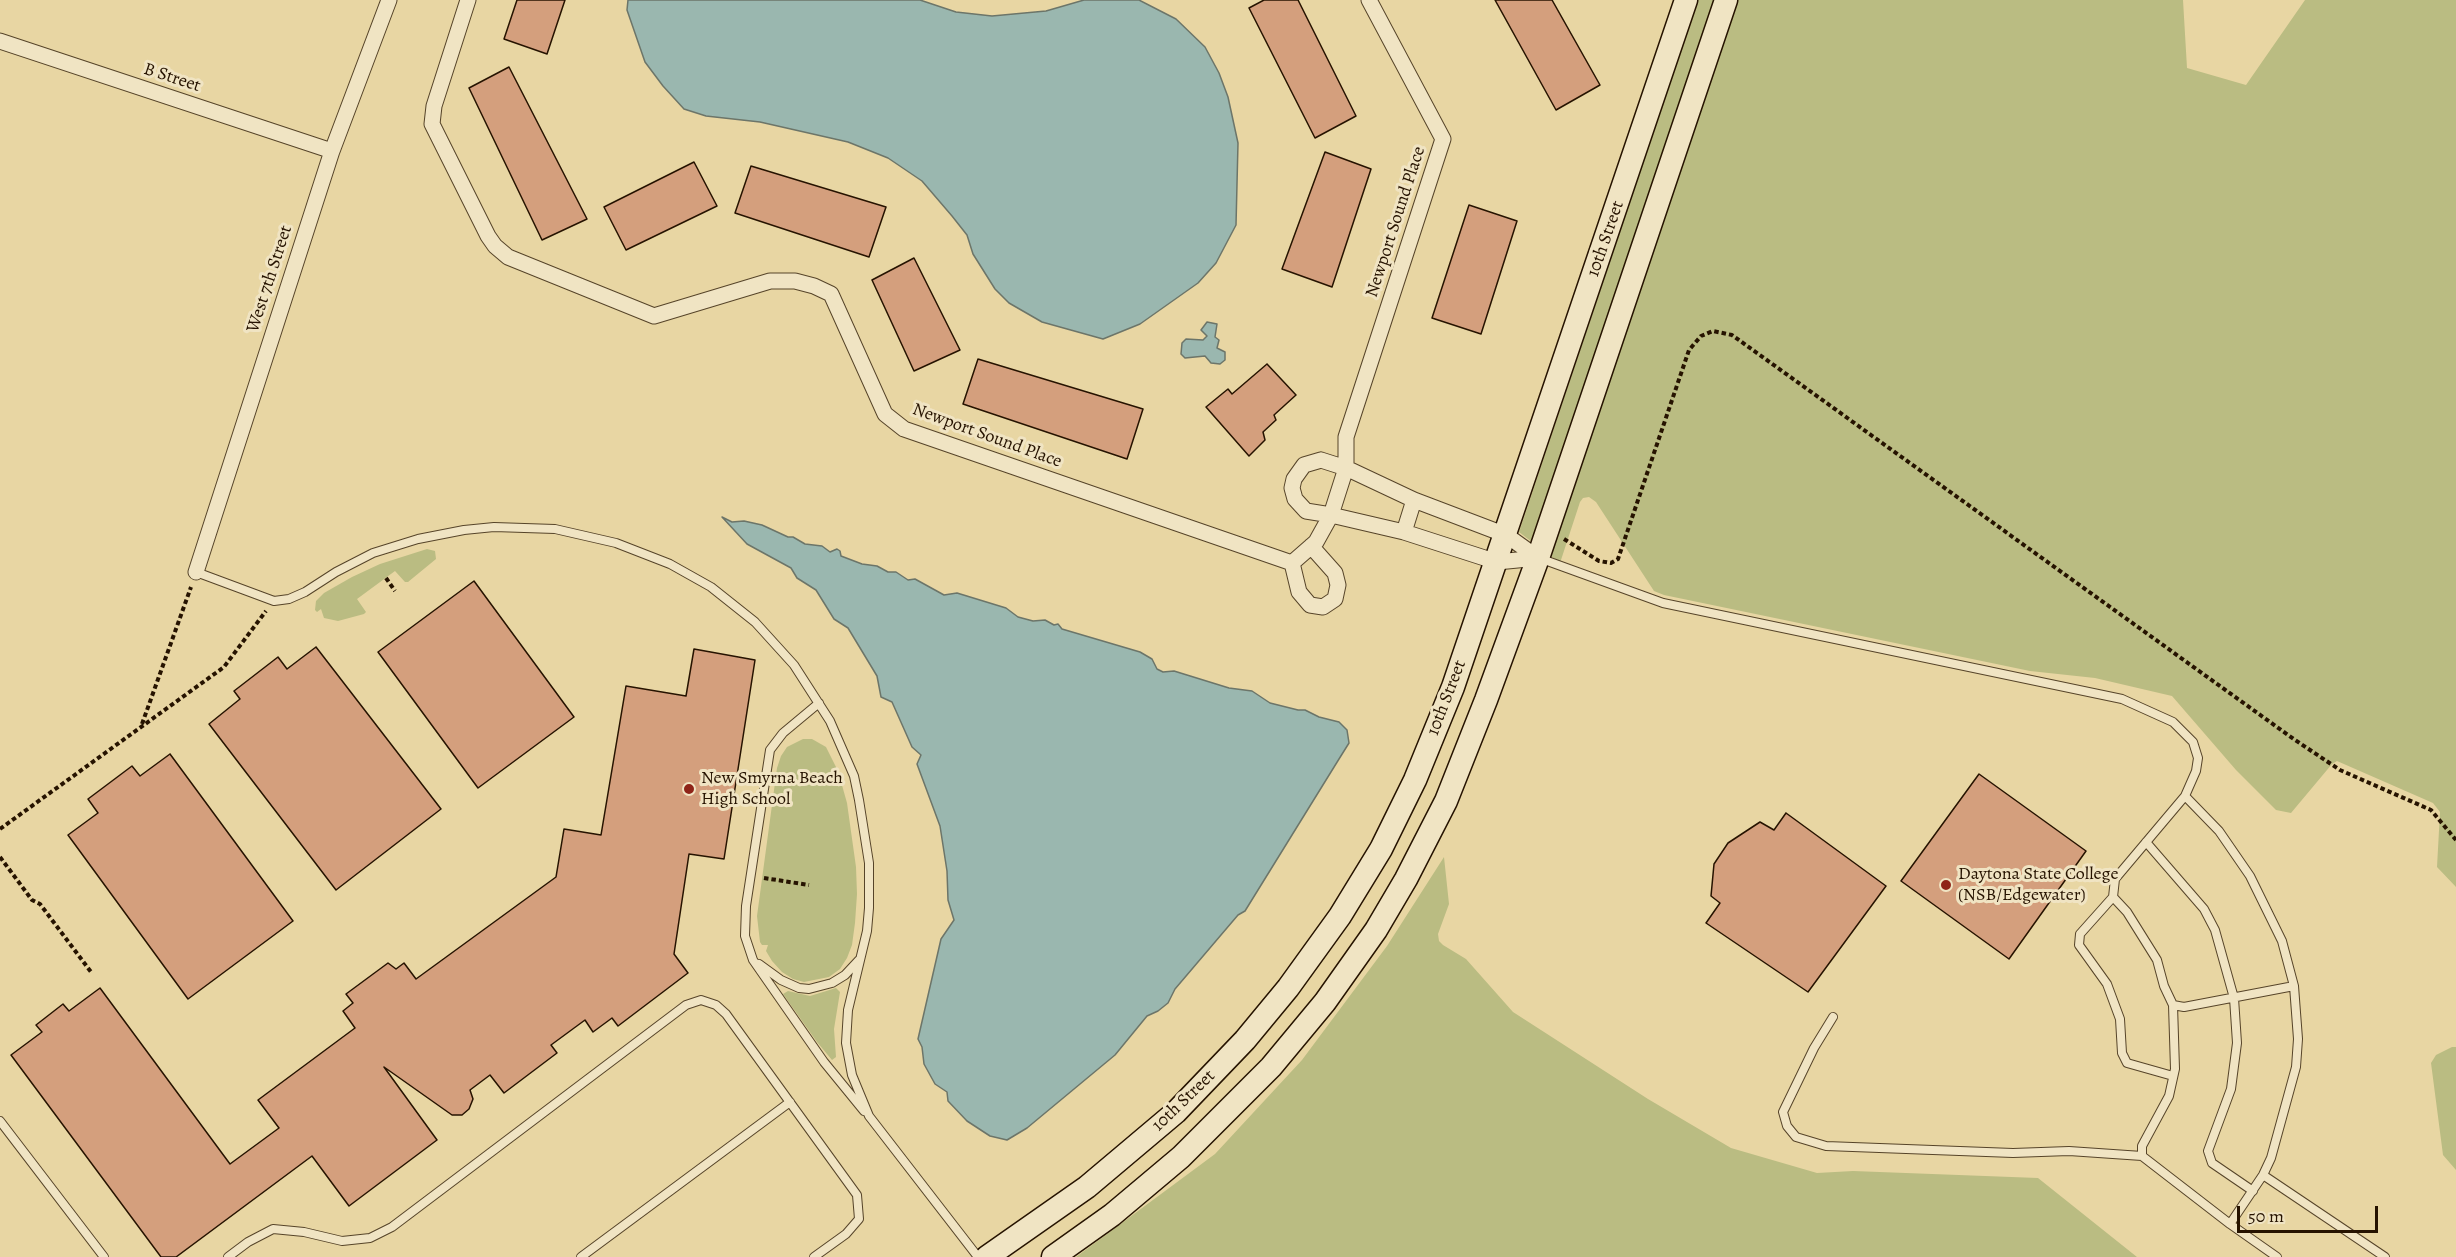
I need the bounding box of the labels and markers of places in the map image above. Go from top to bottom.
place label: New Smyrna Beach High School [701,768,843,810]
marker: New Smyrna Beach High School [682,782,696,796]
place label: Daytona State College (NSB/Edgewater) [1958,864,2119,906]
marker: Daytona State College (NSB/Edgewater) [1939,878,1953,892]

